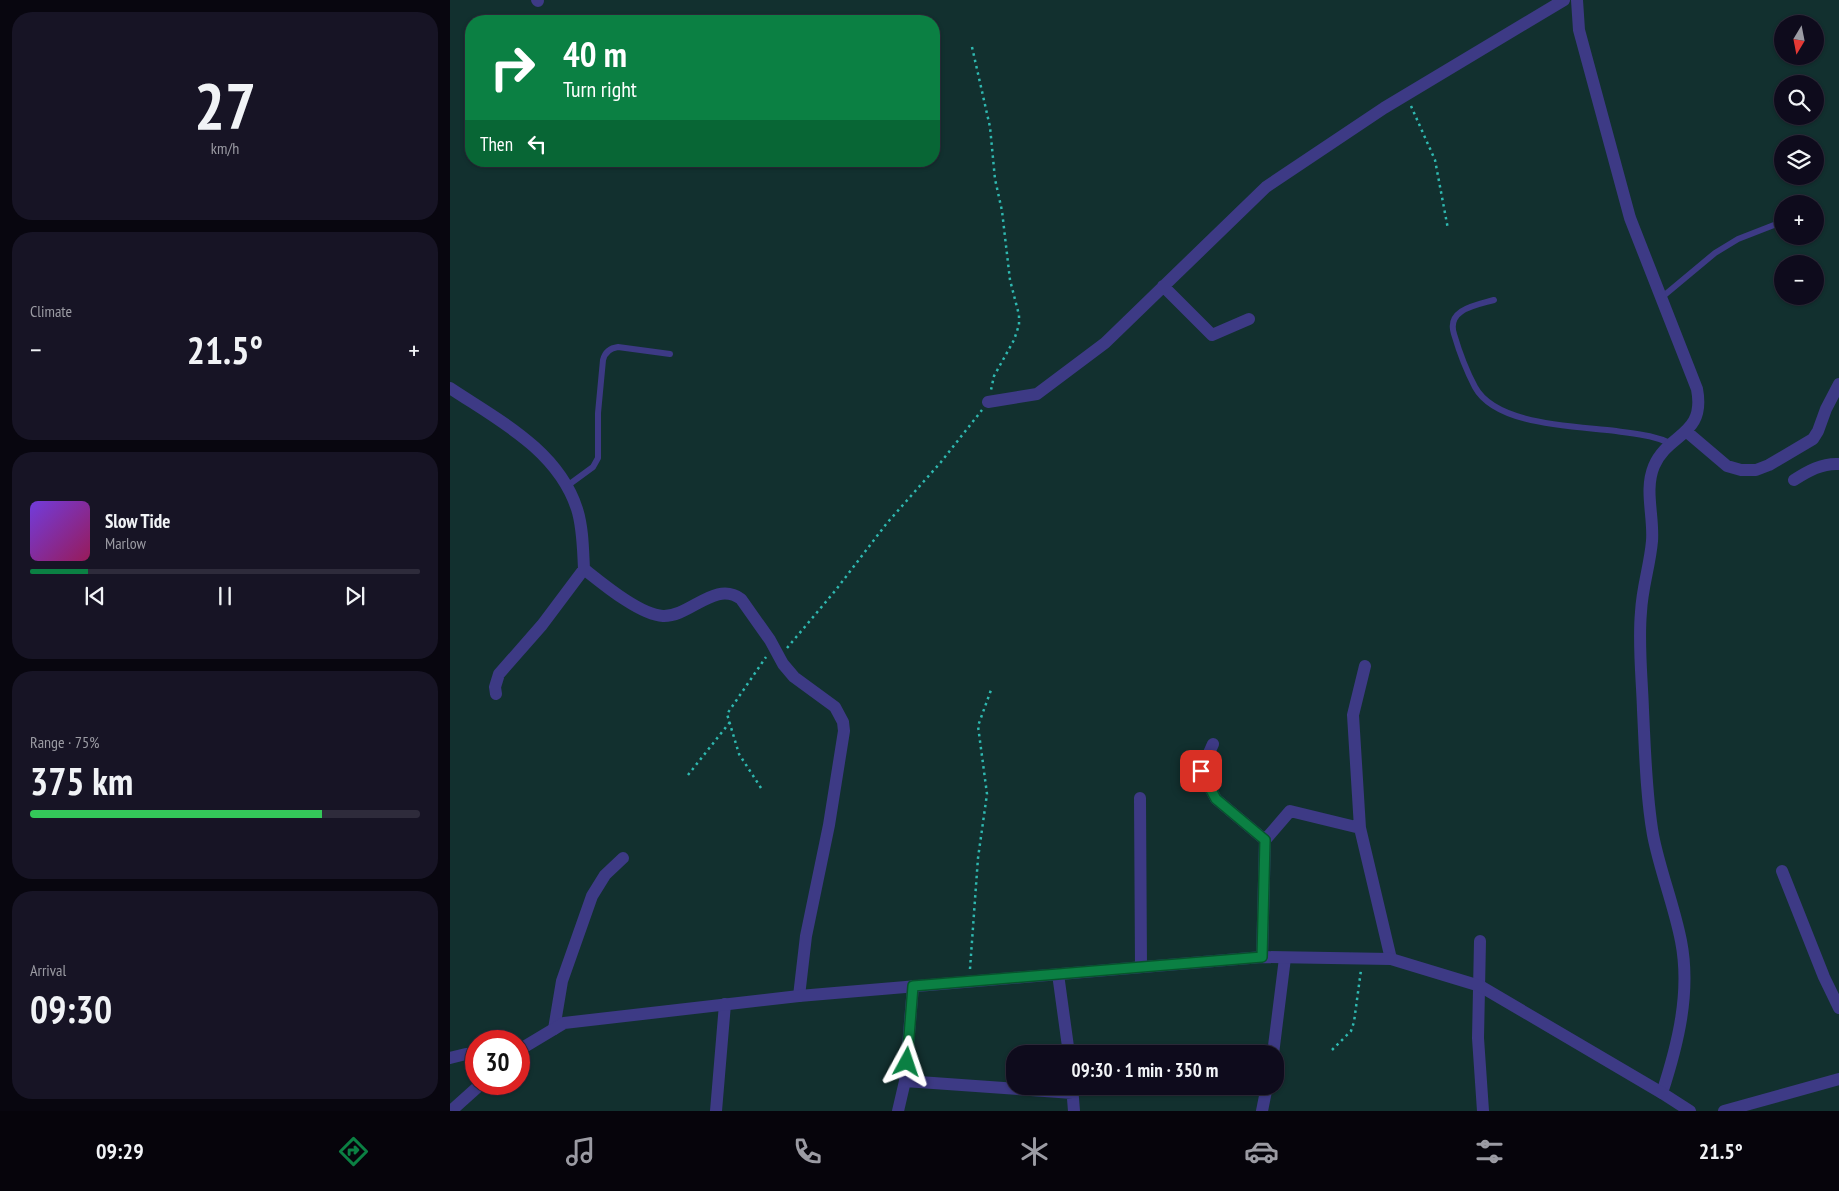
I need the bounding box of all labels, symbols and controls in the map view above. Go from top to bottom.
north arrow [1774,15,1824,65]
map controls [1774,15,1824,305]
text: 40 m [563,31,627,77]
icon: right [480,35,545,100]
text: 27 [194,63,256,147]
text: Turn right [563,75,637,103]
button: search [1774,75,1824,125]
icon: left [523,130,551,158]
text: Then [480,132,513,156]
button: layers [1774,135,1824,185]
text: km/h [211,138,239,158]
button: + [1774,195,1824,245]
button: − [1774,255,1824,305]
text: Climate [30,301,72,321]
text: 21.5° [187,325,263,374]
text: − [30,331,42,368]
text: + [408,331,420,368]
text: Slow Tide [105,509,170,533]
text: Marlow [105,533,146,553]
icon: previous [81,582,109,610]
icon: pause [211,582,239,610]
icon: next [341,582,369,610]
text: Range · 75% [30,732,99,752]
pin [1180,750,1222,792]
text: 375 km [30,756,133,805]
icon: arrive [1187,757,1215,785]
text: Arrival [30,960,66,980]
text: 09:30 [30,984,112,1033]
speed limit sign: 30 [465,1030,530,1095]
position arrow [880,1035,932,1087]
text: 09:30 · 1 min · 350 m [1072,1058,1218,1082]
icon: directions [336,1134,371,1169]
icon: music [563,1134,598,1169]
icon: phone [790,1134,825,1169]
icon: climate [1017,1134,1052,1169]
icon: car [1244,1134,1279,1169]
icon: filters [1472,1134,1507,1169]
text: 09:29 [96,1137,144,1165]
text: 21.5° [1699,1137,1743,1165]

